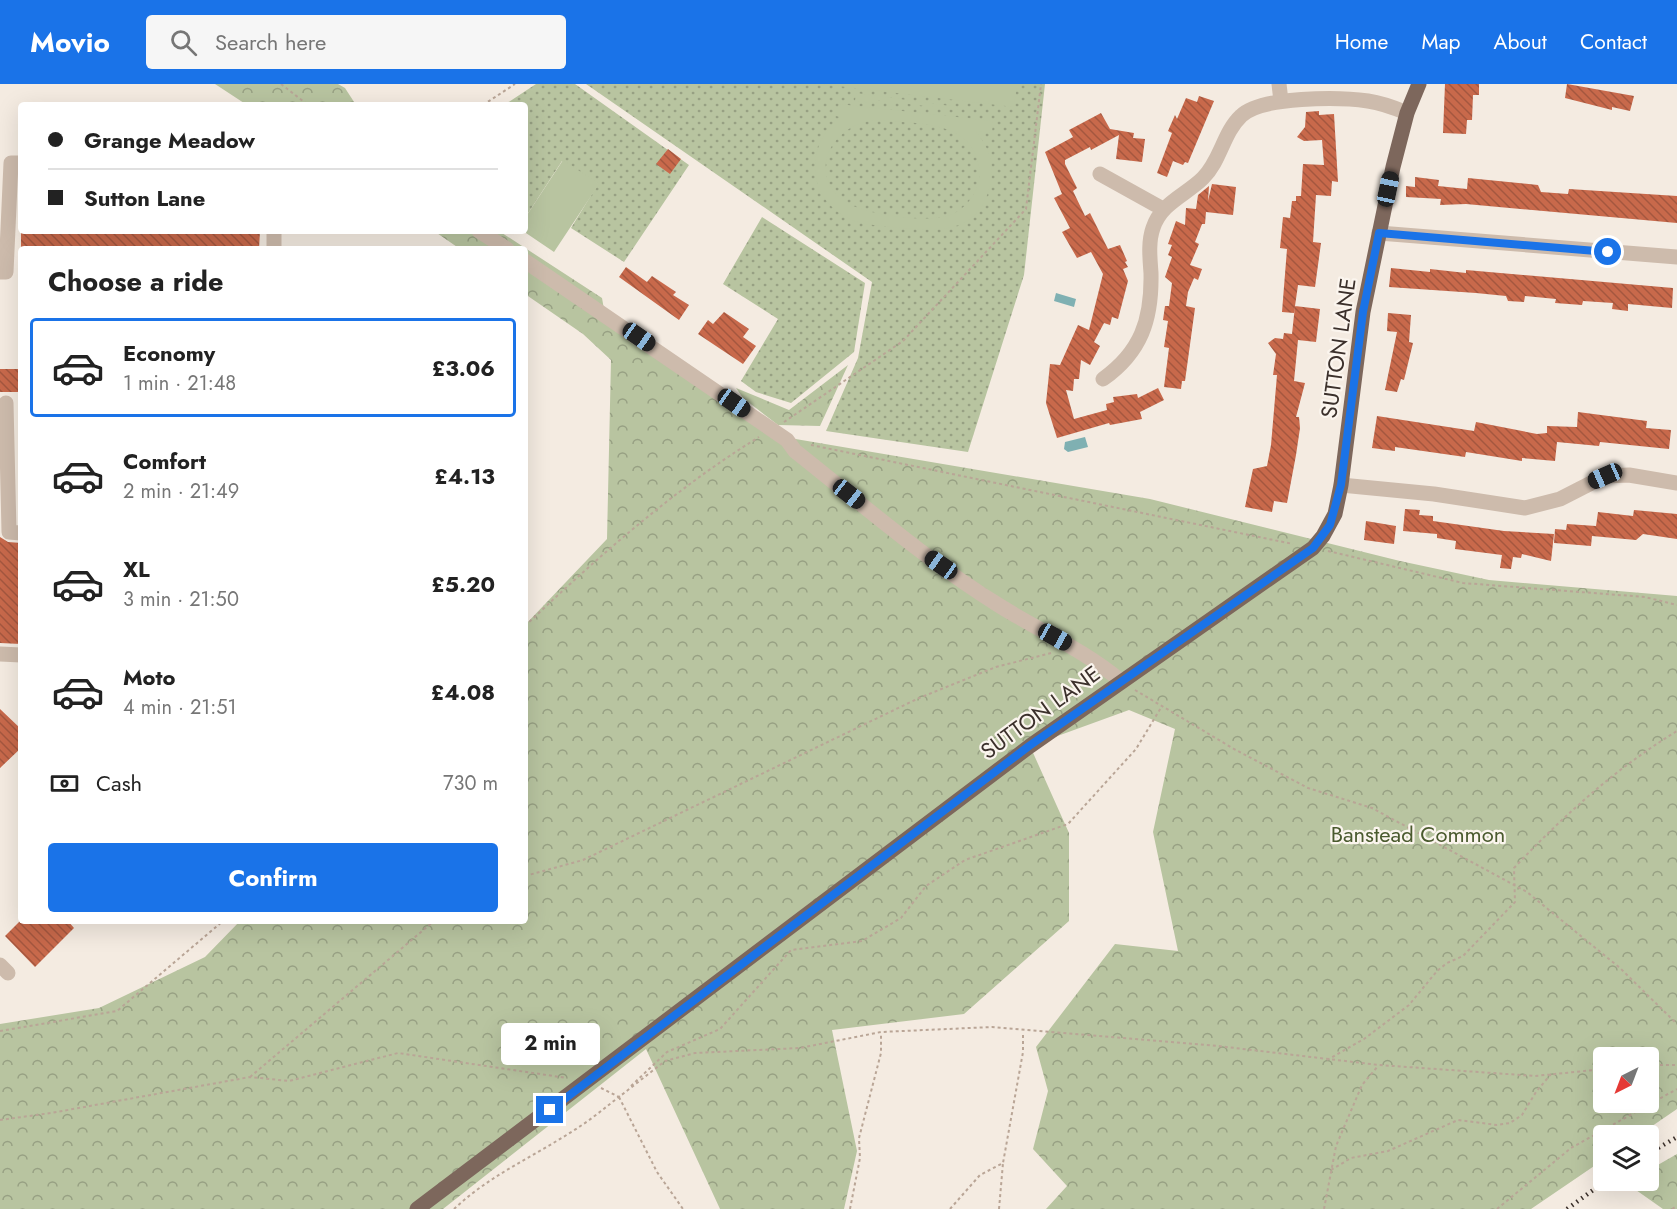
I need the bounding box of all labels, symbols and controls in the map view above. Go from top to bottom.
search box [146,15,566,69]
text: Movio [30,22,110,63]
icon: search [167,26,200,59]
text: Search here [215,26,326,58]
text: Home [1335,27,1388,57]
text: Map [1421,27,1461,57]
text: About [1494,27,1547,57]
text: Contact [1580,27,1647,57]
text: Grange Meadow [84,124,255,156]
car [1375,170,1401,208]
text: Sutton Lane [84,182,205,214]
route start [1594,238,1621,265]
text: Choose a ride [48,262,223,301]
street label: SUTTON LANE [1312,276,1364,420]
car [619,319,659,355]
text: Economy [123,337,215,369]
icon: car [51,341,105,395]
text: £3.06 [432,352,495,384]
text: 1 min · 21:48 [123,369,236,398]
car [714,385,754,421]
text: Comfort [123,445,206,477]
icon: car [51,449,105,503]
text: £4.13 [434,460,495,492]
car [1585,460,1625,492]
car [829,476,869,512]
text: 2 min · 21:49 [123,477,239,506]
car [921,547,961,583]
text: XL [123,553,150,585]
icon: car [51,557,105,611]
text: £5.20 [431,568,495,600]
text: 3 min · 21:50 [123,585,239,614]
car [1035,620,1075,654]
street label: SUTTON LANE [974,658,1106,766]
text: Moto [123,661,176,693]
icon: car [51,665,105,719]
text: £4.08 [431,676,495,708]
text: 4 min · 21:51 [123,693,237,722]
icon: cash [48,767,81,800]
text: Cash [96,767,142,799]
text: 730 m [443,769,498,798]
park label: Banstead Common [1331,818,1505,850]
button: Confirm [48,843,498,912]
callout: 2 min [500,1023,600,1065]
text: 2 min [524,1029,577,1058]
north arrow [1593,1047,1659,1113]
map controls [1593,1047,1659,1191]
route end [536,1096,563,1123]
button: layers [1593,1125,1659,1191]

